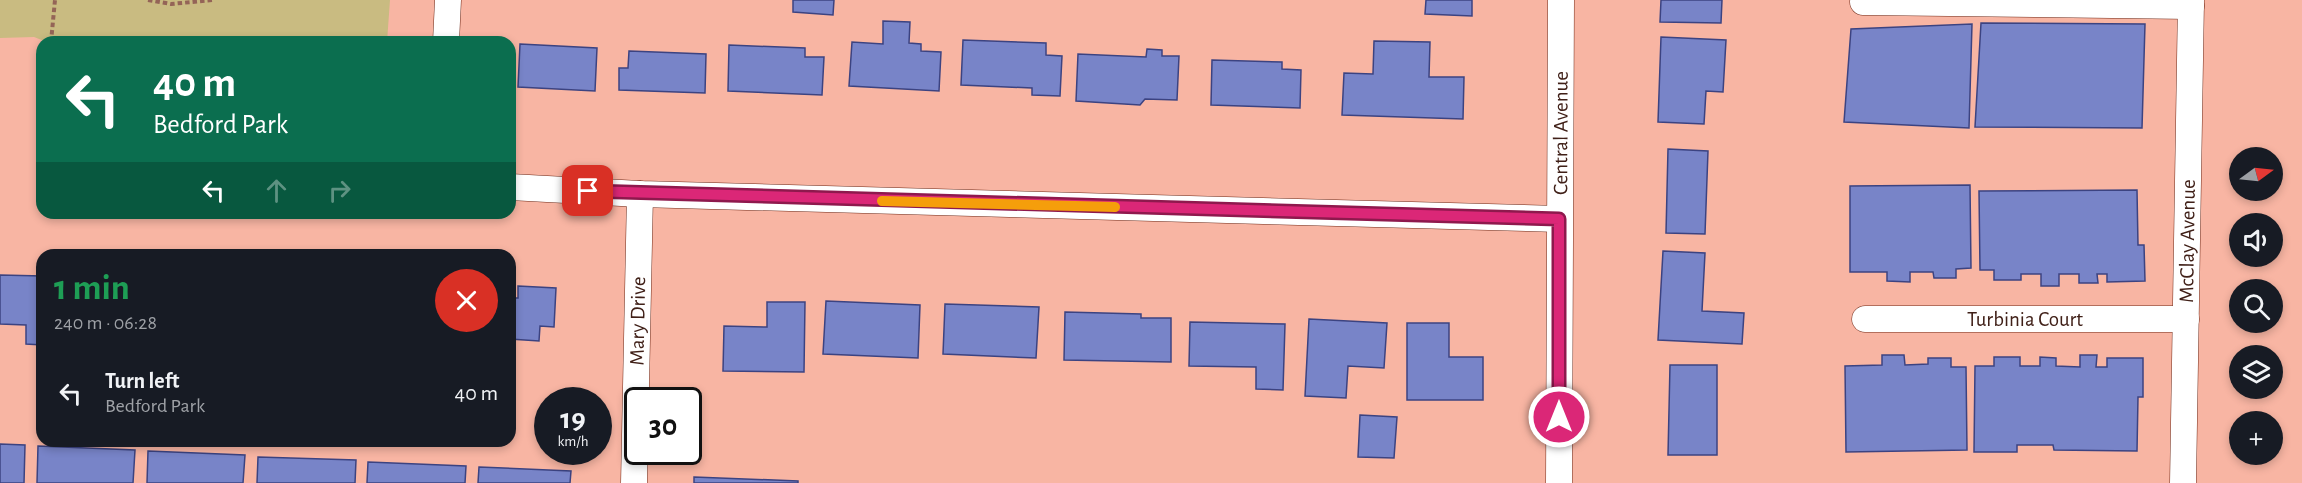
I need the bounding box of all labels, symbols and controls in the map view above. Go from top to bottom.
icon: left [54,60,132,138]
text: 40 m [153,62,236,104]
street label: Central Avenue [1550,71,1571,195]
text: Bedford Park [153,111,288,138]
north arrow [2229,147,2283,201]
map controls [2229,147,2283,465]
pin [562,165,613,216]
icon: left [197,174,230,207]
icon: ahead [260,174,293,207]
icon: right [323,174,356,207]
icon: arrive [571,174,604,207]
street label: McClay Avenue [2175,179,2199,303]
button: sound [2229,213,2283,267]
button: close [435,269,498,332]
text: 1 min [54,270,130,306]
street label: Mary Drive [626,276,649,366]
button: search [2229,279,2283,333]
street label: Turbinia Court [1967,309,2083,330]
text: 240 m · 06:28 [54,313,157,333]
button: layers [2229,345,2283,399]
text: Turn left [105,370,179,392]
icon: left [54,377,87,410]
text: 40 m [455,382,498,404]
position arrow [1527,385,1591,449]
speed limit sign: 30 [624,387,702,465]
text: Bedford Park [105,396,205,416]
text: 19 [560,404,586,434]
button: + [2229,411,2283,465]
text: km/h [558,434,588,449]

